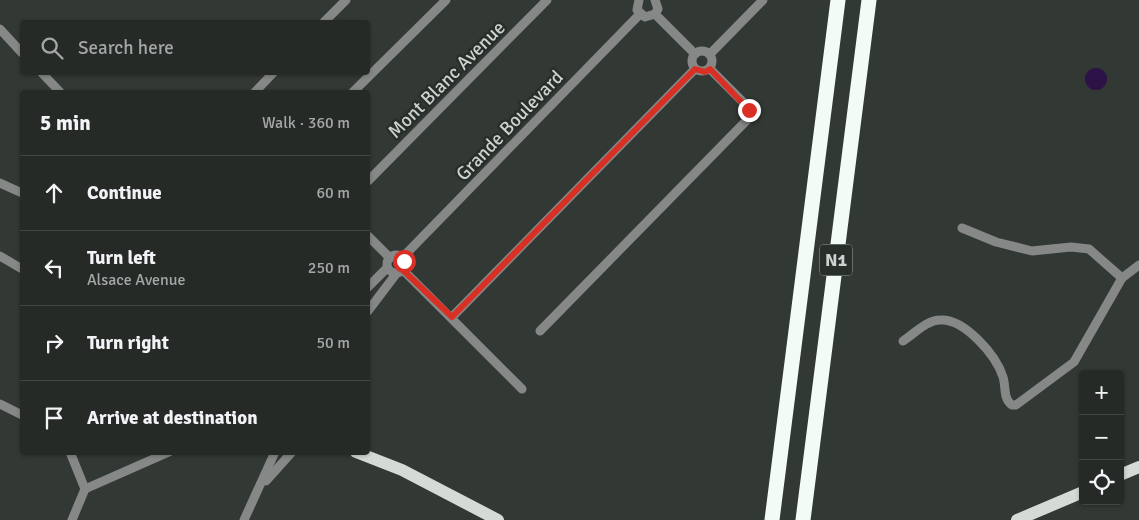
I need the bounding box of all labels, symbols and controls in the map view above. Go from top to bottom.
street label: Mont Blanc Avenue [383,16,510,143]
search box [20,20,370,75]
icon: search [38,34,66,62]
text: Search here [78,36,174,60]
street label: Grande Boulevard [451,65,569,186]
route end [738,99,761,122]
text: 5 min [40,110,91,136]
text: Walk · 360 m [262,113,350,133]
icon: ahead [40,179,68,207]
text: Continue [87,181,162,205]
text: 60 m [316,183,350,203]
road number: N1 [820,244,852,276]
text: Turn left [87,246,156,270]
route start [393,250,416,273]
icon: left [40,254,68,282]
text: 250 m [308,258,350,278]
text: Alsace Avenue [87,270,185,290]
icon: right [40,329,68,357]
text: Turn right [87,331,169,355]
text: 50 m [316,333,350,353]
map controls [1079,370,1124,505]
button: + [1079,370,1124,415]
icon: arrive [40,404,68,432]
text: Arrive at destination [87,406,258,430]
button: − [1079,415,1124,460]
button: locate [1079,460,1124,505]

